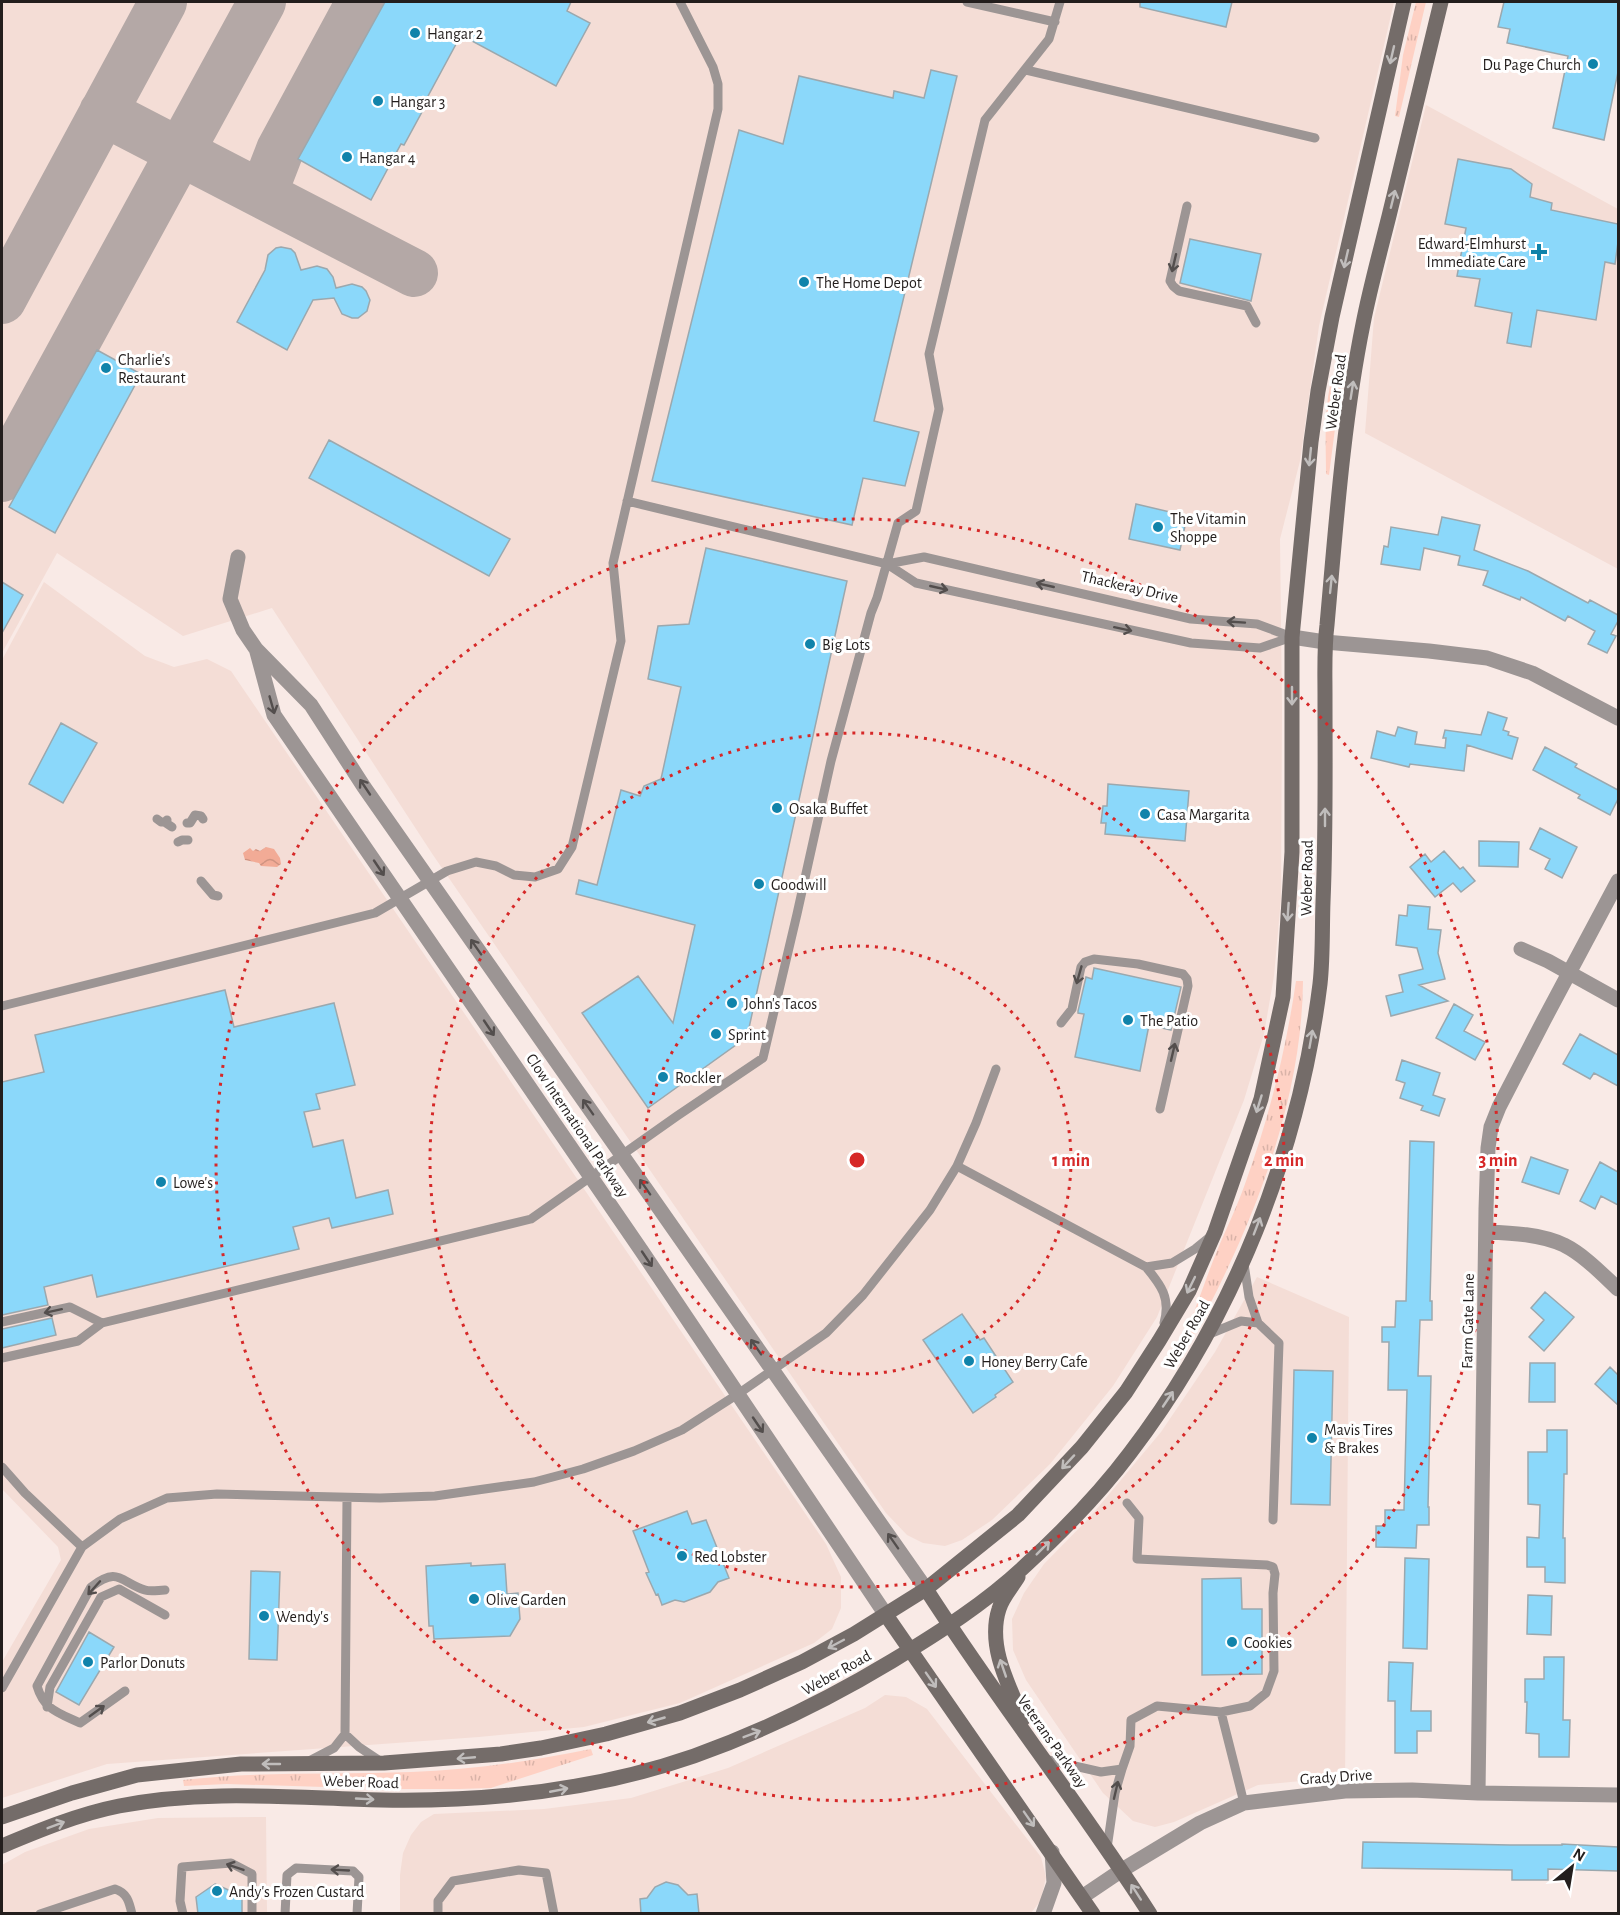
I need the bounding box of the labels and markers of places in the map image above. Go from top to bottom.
marker: Hangar 2 [408,26,422,40]
place label: Hangar 2 [427,26,483,42]
place label: Du Page Church [1482,57,1581,73]
marker: Du Page Church [1586,57,1600,71]
marker: Hangar 3 [371,94,385,108]
place label: Hangar 3 [390,94,445,110]
marker: Hangar 4 [340,150,354,164]
place label: Hangar 4 [359,150,416,166]
place label: Edward-Elmhurst Immediate Care [1418,236,1526,270]
marker: Edward-Elmhurst Immediate Care [1530,243,1548,261]
marker: The Home Depot [797,275,811,289]
place label: The Home Depot [816,275,922,291]
place label: Charlie's Restaurant [118,352,186,386]
marker: Charlie's Restaurant [99,361,113,375]
place label: The Vitamin Shoppe [1170,511,1246,545]
marker: The Vitamin Shoppe [1151,520,1165,534]
marker: Big Lots [803,637,817,651]
place label: Big Lots [822,637,870,653]
marker: Osaka Buffet [770,801,784,815]
place label: Osaka Buffet [789,801,868,817]
marker: Casa Margarita [1138,807,1152,821]
place label: Casa Margarita [1157,807,1250,823]
marker: Goodwill [752,877,766,891]
place label: Goodwill [771,877,827,893]
marker: John's Tacos [725,996,739,1010]
place label: John's Tacos [744,996,817,1012]
marker: The Patio [1121,1013,1135,1027]
place label: The Patio [1140,1013,1198,1029]
marker: Sprint [709,1027,723,1041]
place label: Sprint [728,1027,766,1043]
marker: Rockler [656,1070,670,1084]
place label: Rockler [675,1070,722,1086]
centre of rings [847,1150,867,1170]
marker: Lowe's [154,1175,168,1189]
place label: Lowe's [173,1175,213,1191]
marker: Honey Berry Cafe [962,1354,976,1368]
place label: Honey Berry Cafe [981,1354,1088,1371]
place label: Mavis Tires & Brakes [1324,1422,1393,1456]
marker: Mavis Tires & Brakes [1305,1431,1319,1445]
marker: Red Lobster [675,1549,689,1563]
place label: Red Lobster [694,1549,767,1565]
marker: Olive Garden [467,1592,481,1606]
place label: Olive Garden [486,1592,566,1608]
marker: Wendy's [257,1609,271,1623]
place label: Wendy's [276,1609,329,1626]
marker: Cookies [1225,1635,1239,1649]
place label: Cookies [1244,1635,1292,1651]
marker: Parlor Donuts [81,1655,95,1669]
place label: Parlor Donuts [100,1655,185,1671]
marker: Andy's Frozen Custard [210,1884,224,1898]
place label: Andy's Frozen Custard [229,1884,364,1901]

